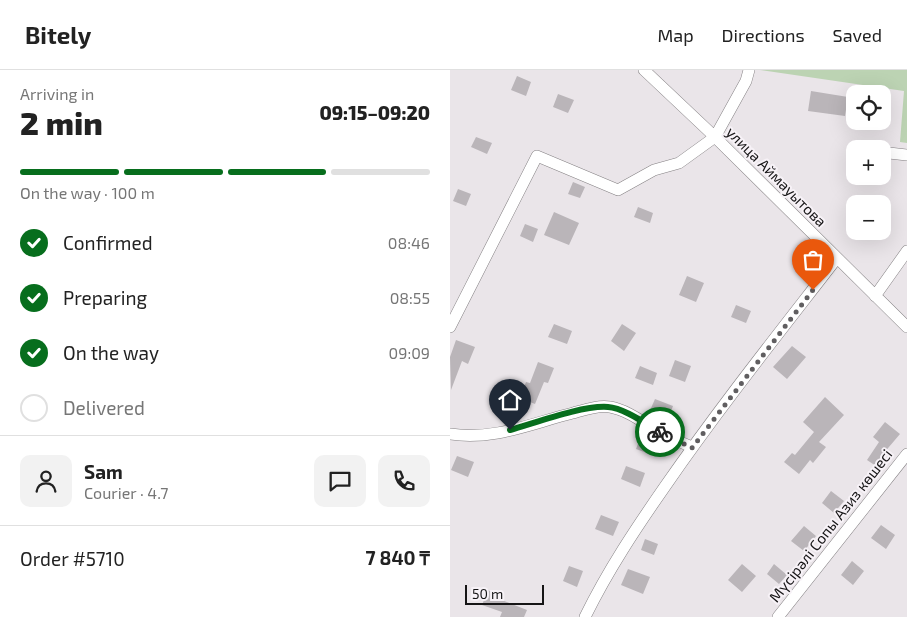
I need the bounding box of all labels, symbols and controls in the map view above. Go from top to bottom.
text: Bitely [25,20,91,49]
text: Map [657,24,694,46]
text: Directions [722,24,805,46]
text: Saved [833,24,882,46]
text: Arriving in [20,84,94,103]
map controls [846,85,891,240]
button: locate [846,85,891,130]
text: 09:15–09:20 [319,101,430,124]
text: 2 min [20,103,103,141]
street label: улица Аймауытова [722,123,830,231]
button: + [846,140,891,185]
text: On the way · 100 m [20,183,155,202]
button: − [846,195,891,240]
icon: check [20,229,48,257]
text: Confirmed [63,231,153,254]
text: 08:46 [388,233,430,252]
pin [792,239,834,290]
icon: bag [799,246,827,274]
icon: check [20,284,48,312]
text: Preparing [63,286,147,309]
text: 08:55 [390,288,430,307]
icon: check [20,339,48,367]
text: On the way [63,341,159,364]
text: 09:09 [389,343,430,362]
pin [489,379,531,430]
icon: home [496,386,524,414]
text: Delivered [63,396,145,419]
courier [635,407,685,457]
icon: bike [646,418,674,446]
street label: Мүсірәлі Сопы Азиз көшесі [765,445,896,605]
button: person [20,455,72,507]
button: chat [314,455,366,507]
button: phone [378,455,430,507]
text: Sam [84,460,123,483]
text: Courier · 4.7 [84,483,168,502]
text: 7 840 ₸ [365,546,430,569]
text: Order #5710 [20,547,125,570]
scale bar [465,582,544,605]
text: 50 m [472,585,503,602]

